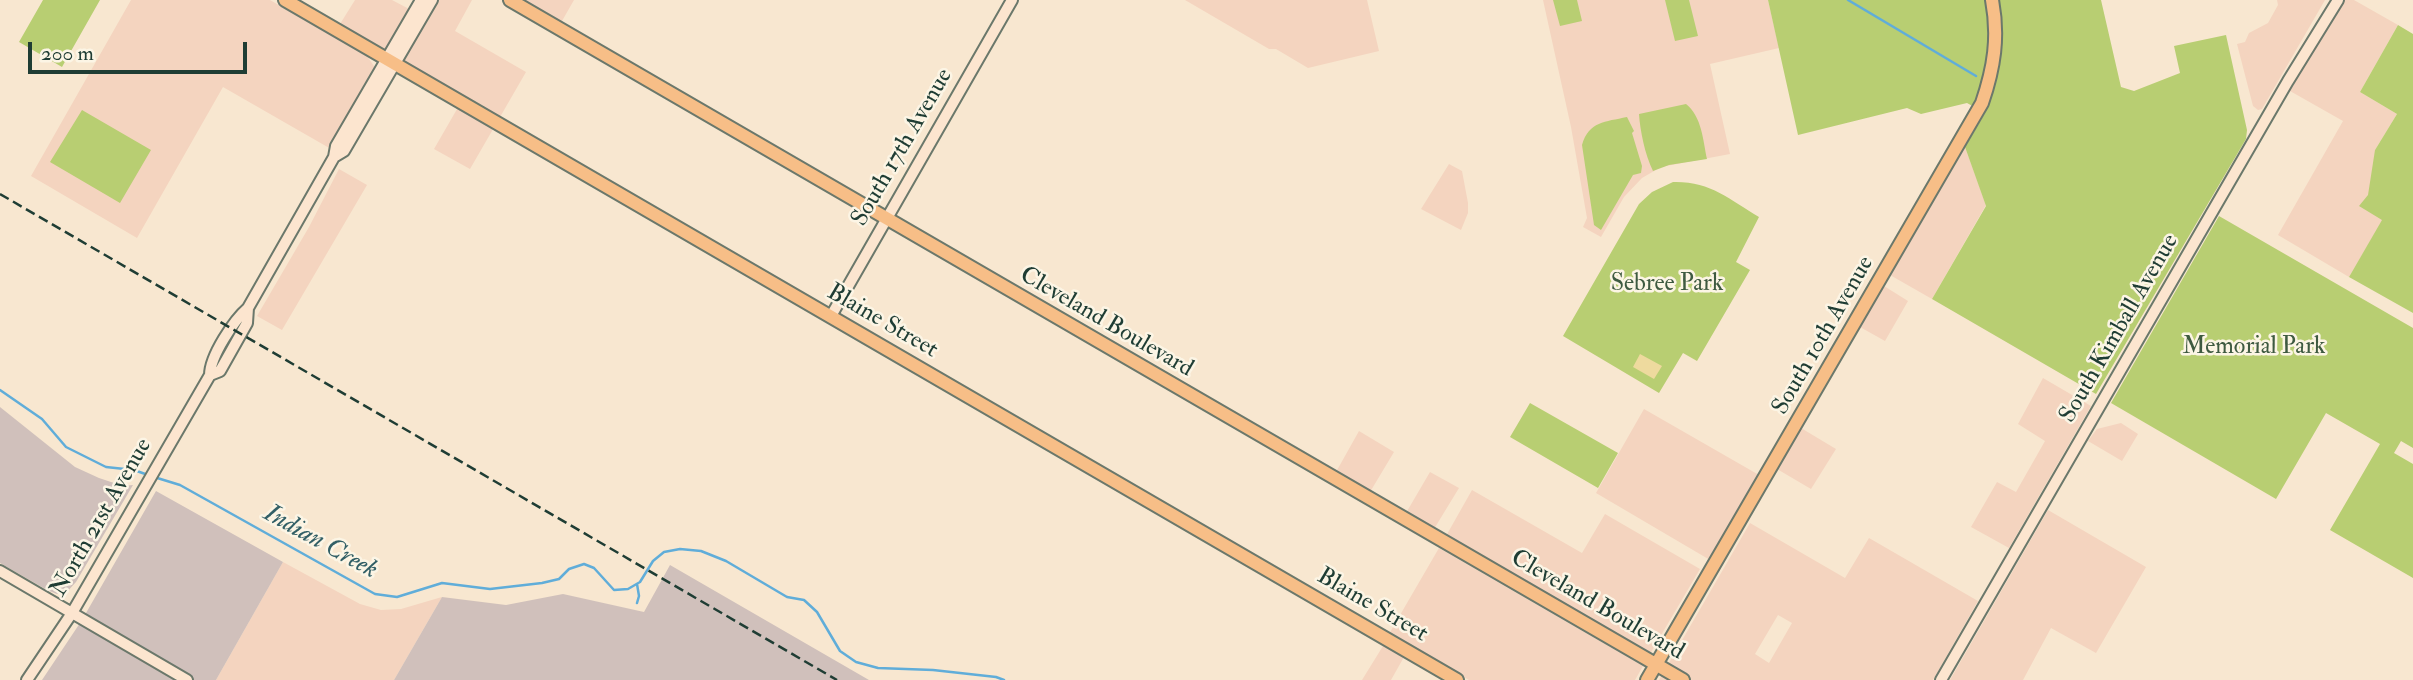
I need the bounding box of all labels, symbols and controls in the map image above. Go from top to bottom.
scale bar [32,28,250,72]
text: 200 m [41,40,94,67]
street label: South 17th Avenue [846,64,960,232]
street label: South Kimball Avenue [2054,230,2186,428]
street label: South 10th Avenue [1767,252,1881,420]
street label: Cleveland Boulevard [1014,262,1198,384]
park label: Sebree Park [1611,271,1723,299]
street label: Blaine Street [821,279,943,365]
park label: Memorial Park [2182,334,2326,362]
street label: North 21st Avenue [45,434,159,602]
water label: Indian Creek [258,499,382,587]
street label: Cleveland Boulevard [1505,545,1689,667]
street label: Blaine Street [1311,563,1433,649]

